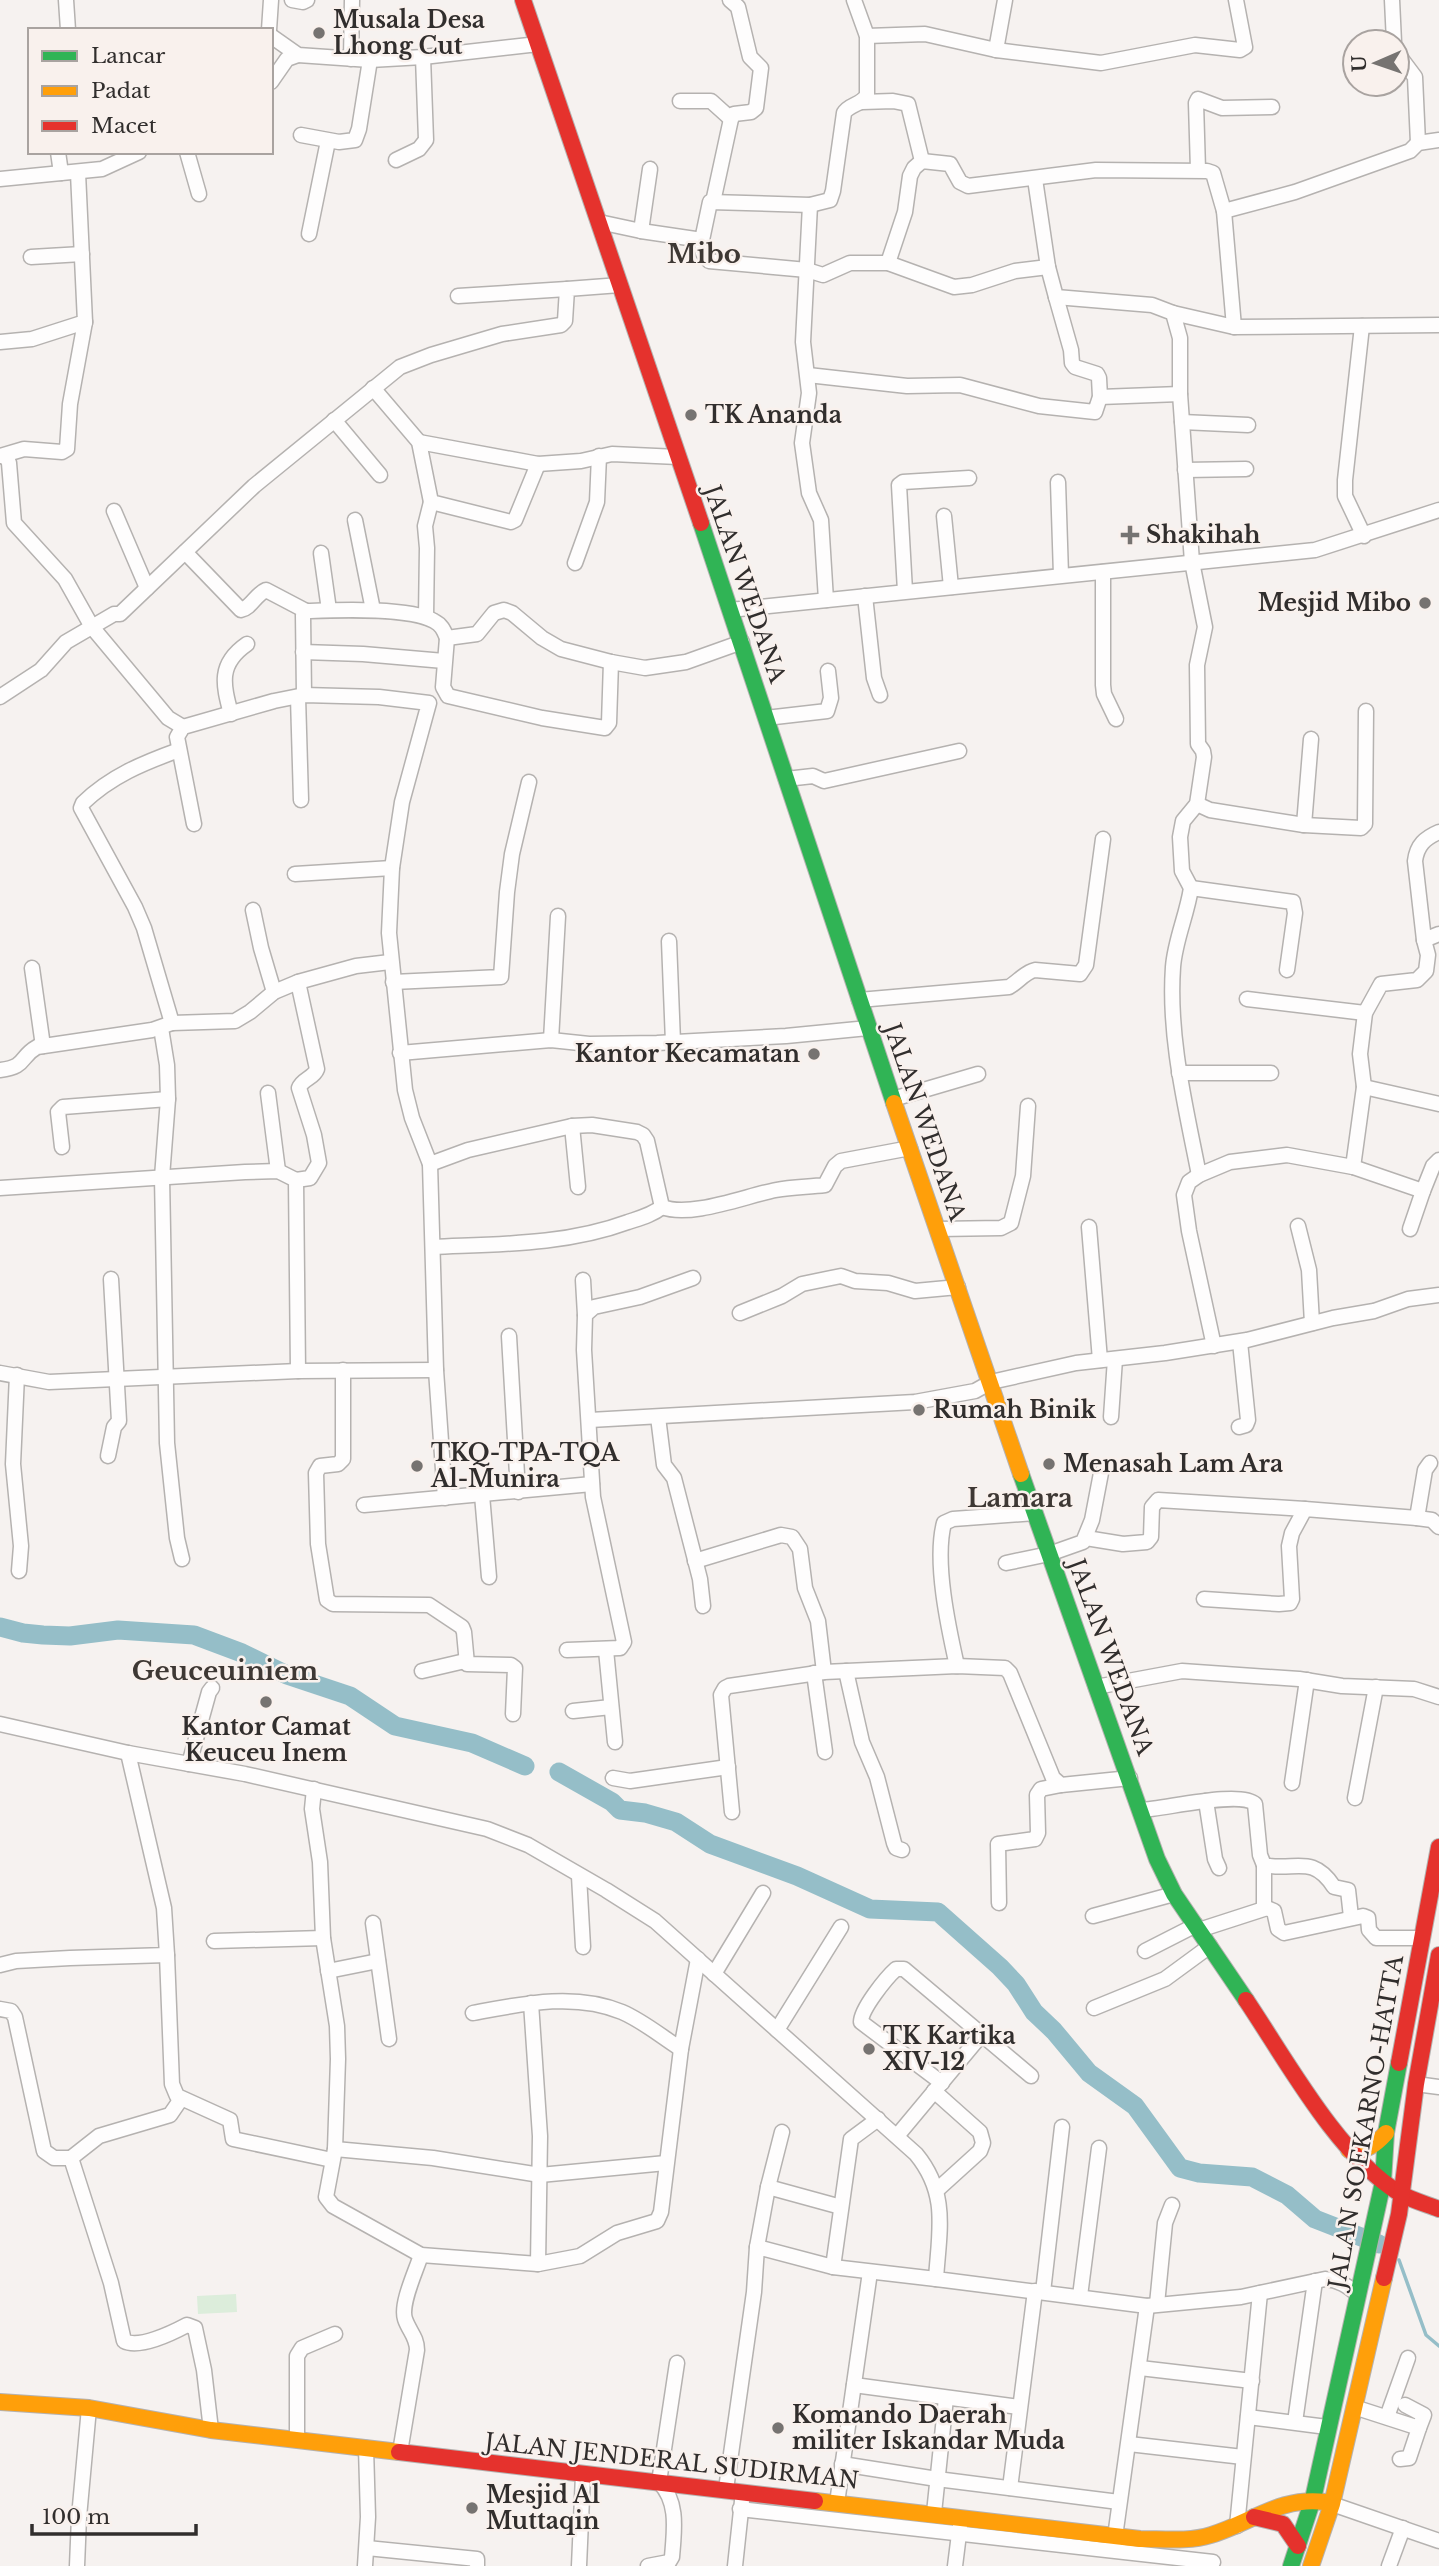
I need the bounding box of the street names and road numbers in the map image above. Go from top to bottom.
street label: JALAN WEDANA [697,479,792,688]
street label: JALAN WEDANA [877,1017,972,1226]
street label: JALAN WEDANA [1061,1552,1160,1760]
street label: JALAN SOEKARNO-HATTA [1322,1952,1409,2294]
street label: JALAN JENDERAL SUDIRMAN [481,2427,860,2495]

